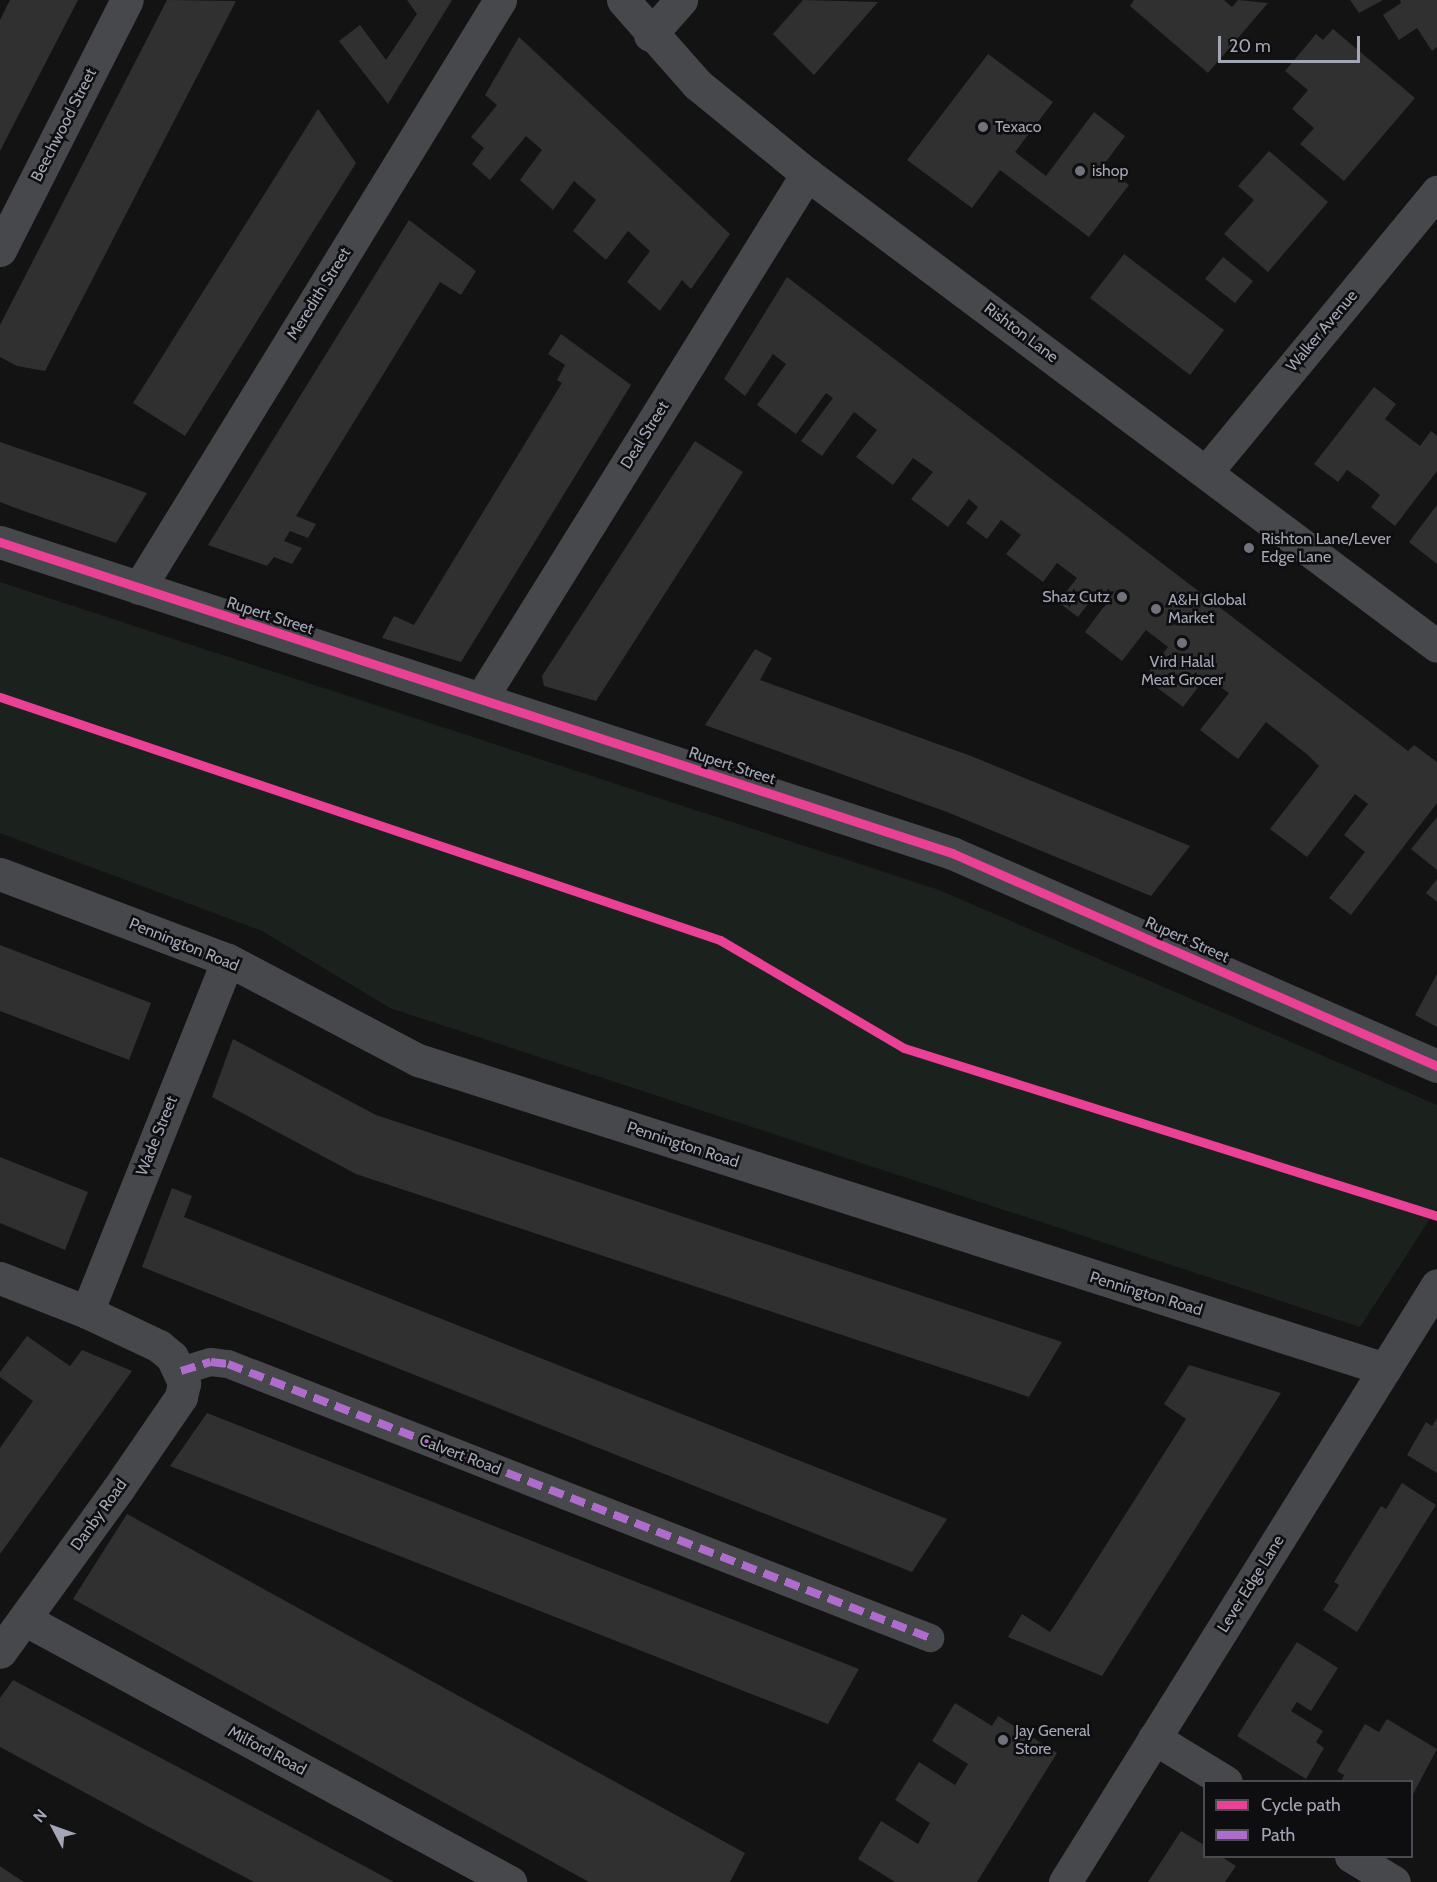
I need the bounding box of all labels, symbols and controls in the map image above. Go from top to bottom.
scale bar [1221,24,1364,62]
text: 20 m [1229,35,1271,57]
street label: Beechwood Street [27,65,101,185]
place label: Texaco [995,117,1042,137]
marker: Texaco [976,120,990,134]
place label: ishop [1092,161,1128,181]
marker: ishop [1073,164,1087,178]
street label: Meredith Street [283,244,355,344]
street label: Walker Avenue [1282,286,1362,376]
street label: Rishton Lane [980,299,1062,367]
street label: Deal Street [617,398,673,472]
place label: Rishton Lane/Lever Edge Lane [1261,529,1391,567]
marker: Rishton Lane/Lever Edge Lane [1242,541,1256,555]
place label: Shaz Cutz [1042,587,1110,607]
marker: Shaz Cutz [1115,590,1129,604]
place label: A&H Global Market [1168,590,1246,628]
street label: Rupert Street [224,593,316,639]
marker: A&H Global Market [1149,602,1163,616]
marker: Vird Halal Meat Grocer [1175,636,1189,650]
place label: Vird Halal Meat Grocer [1141,652,1223,690]
street label: Rupert Street [686,743,778,789]
street label: Rupert Street [1142,913,1232,967]
street label: Pennington Road [126,914,242,976]
street label: Wade Street [132,1093,182,1179]
street label: Pennington Road [625,1118,741,1172]
street label: Pennington Road [1087,1268,1205,1320]
street label: Calvert Road [416,1431,504,1479]
street label: Danby Road [67,1476,131,1554]
street label: Lever Edge Lane [1214,1532,1288,1636]
place label: Jay General Store [1015,1721,1090,1759]
street label: Milford Road [225,1722,309,1780]
marker: Jay General Store [996,1733,1010,1747]
legend [1203,1780,1413,1858]
text: Cycle path [1261,1794,1341,1816]
north arrow [24,1798,84,1858]
text: N [29,1805,51,1826]
text: Path [1261,1824,1295,1846]

